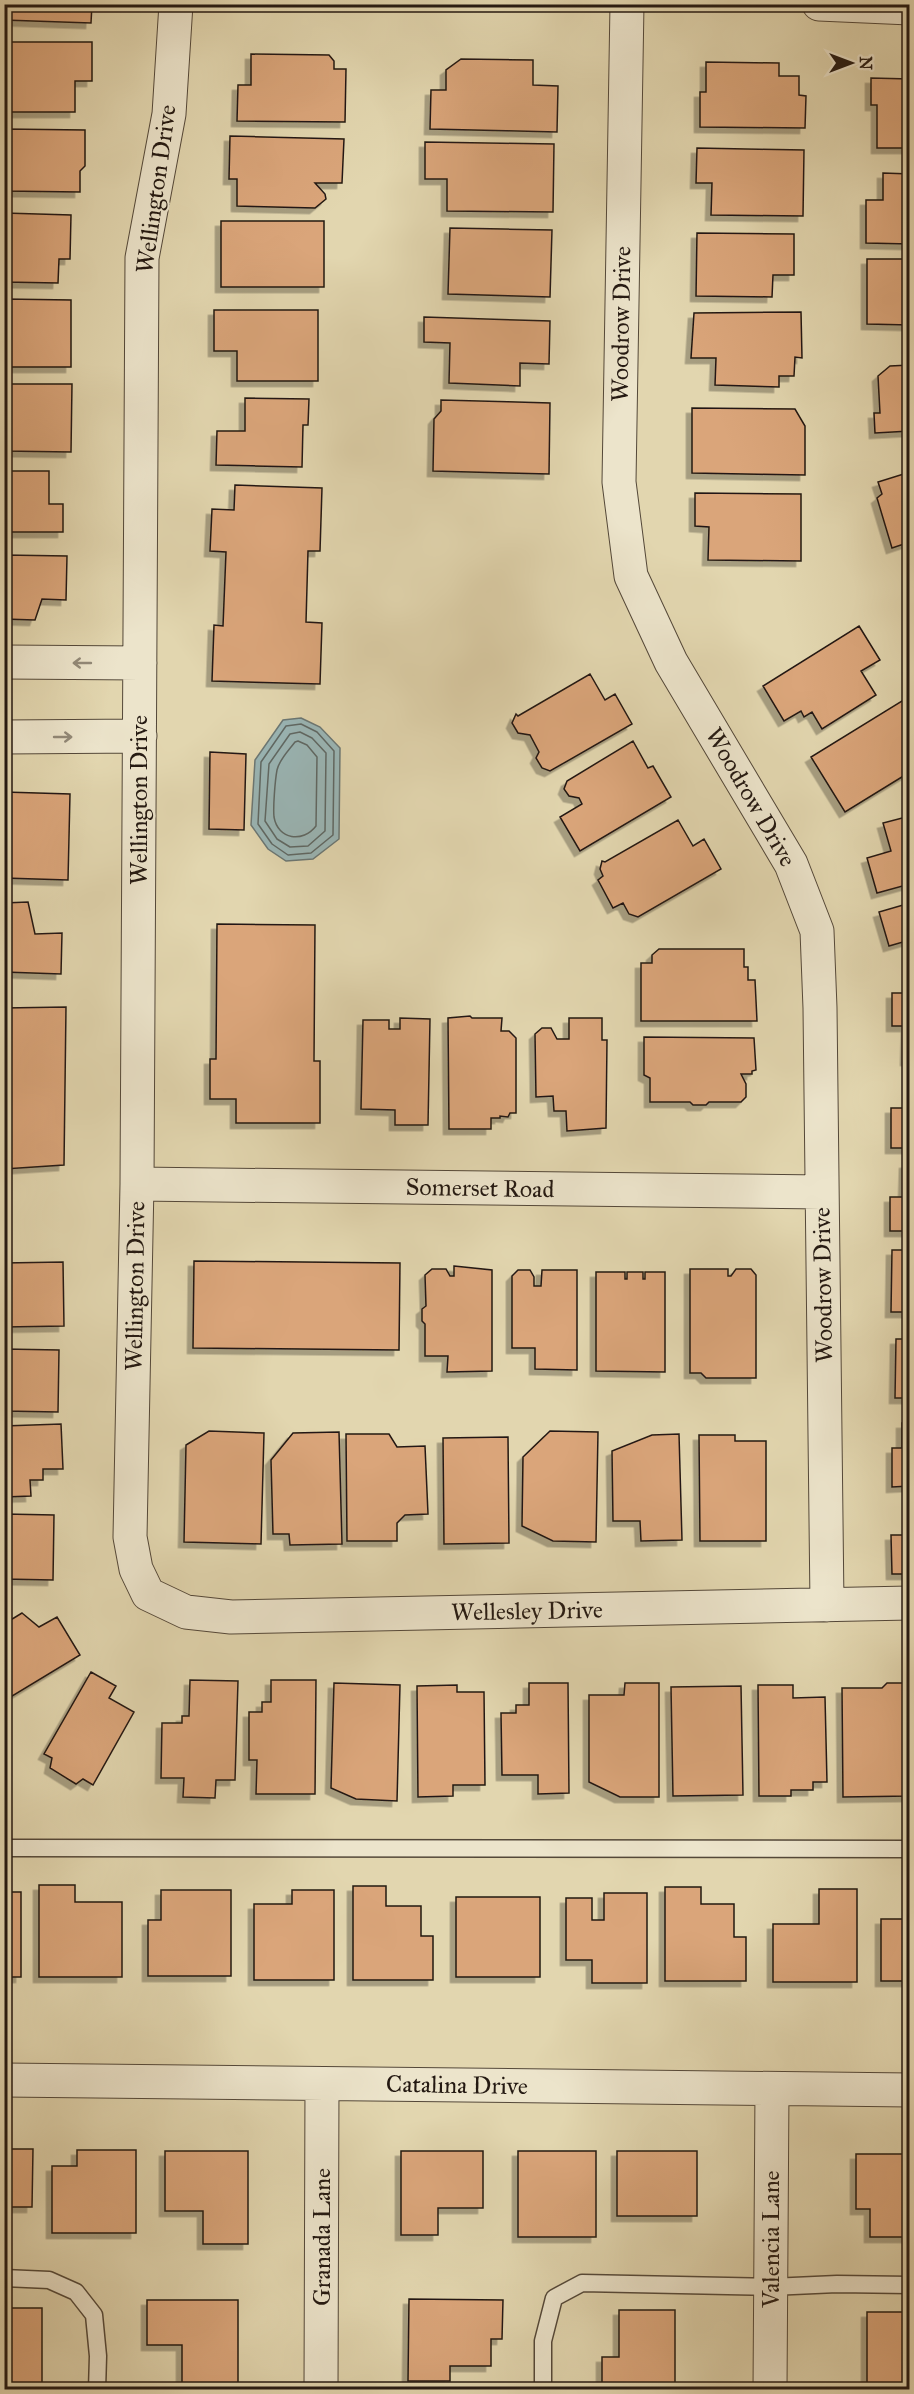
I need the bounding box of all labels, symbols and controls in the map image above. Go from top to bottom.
north arrow [821,33,881,93]
text: N [856,56,875,70]
street label: Wellington Drive [129,103,183,275]
street label: Woodrow Drive [605,246,637,402]
one-way arrow [72,657,92,669]
street label: Wellington Drive [124,715,154,885]
street label: Woodrow Drive [699,722,803,872]
one-way arrow [52,731,72,743]
street label: Somerset Road [405,1172,555,1204]
street label: Wellington Drive [119,1201,151,1371]
street label: Woodrow Drive [807,1207,839,1363]
street label: Wellesley Drive [451,1595,603,1627]
street label: Catalina Drive [386,2069,528,2101]
street label: Granada Lane [307,2168,337,2306]
street label: Valencia Lane [756,2170,786,2309]

